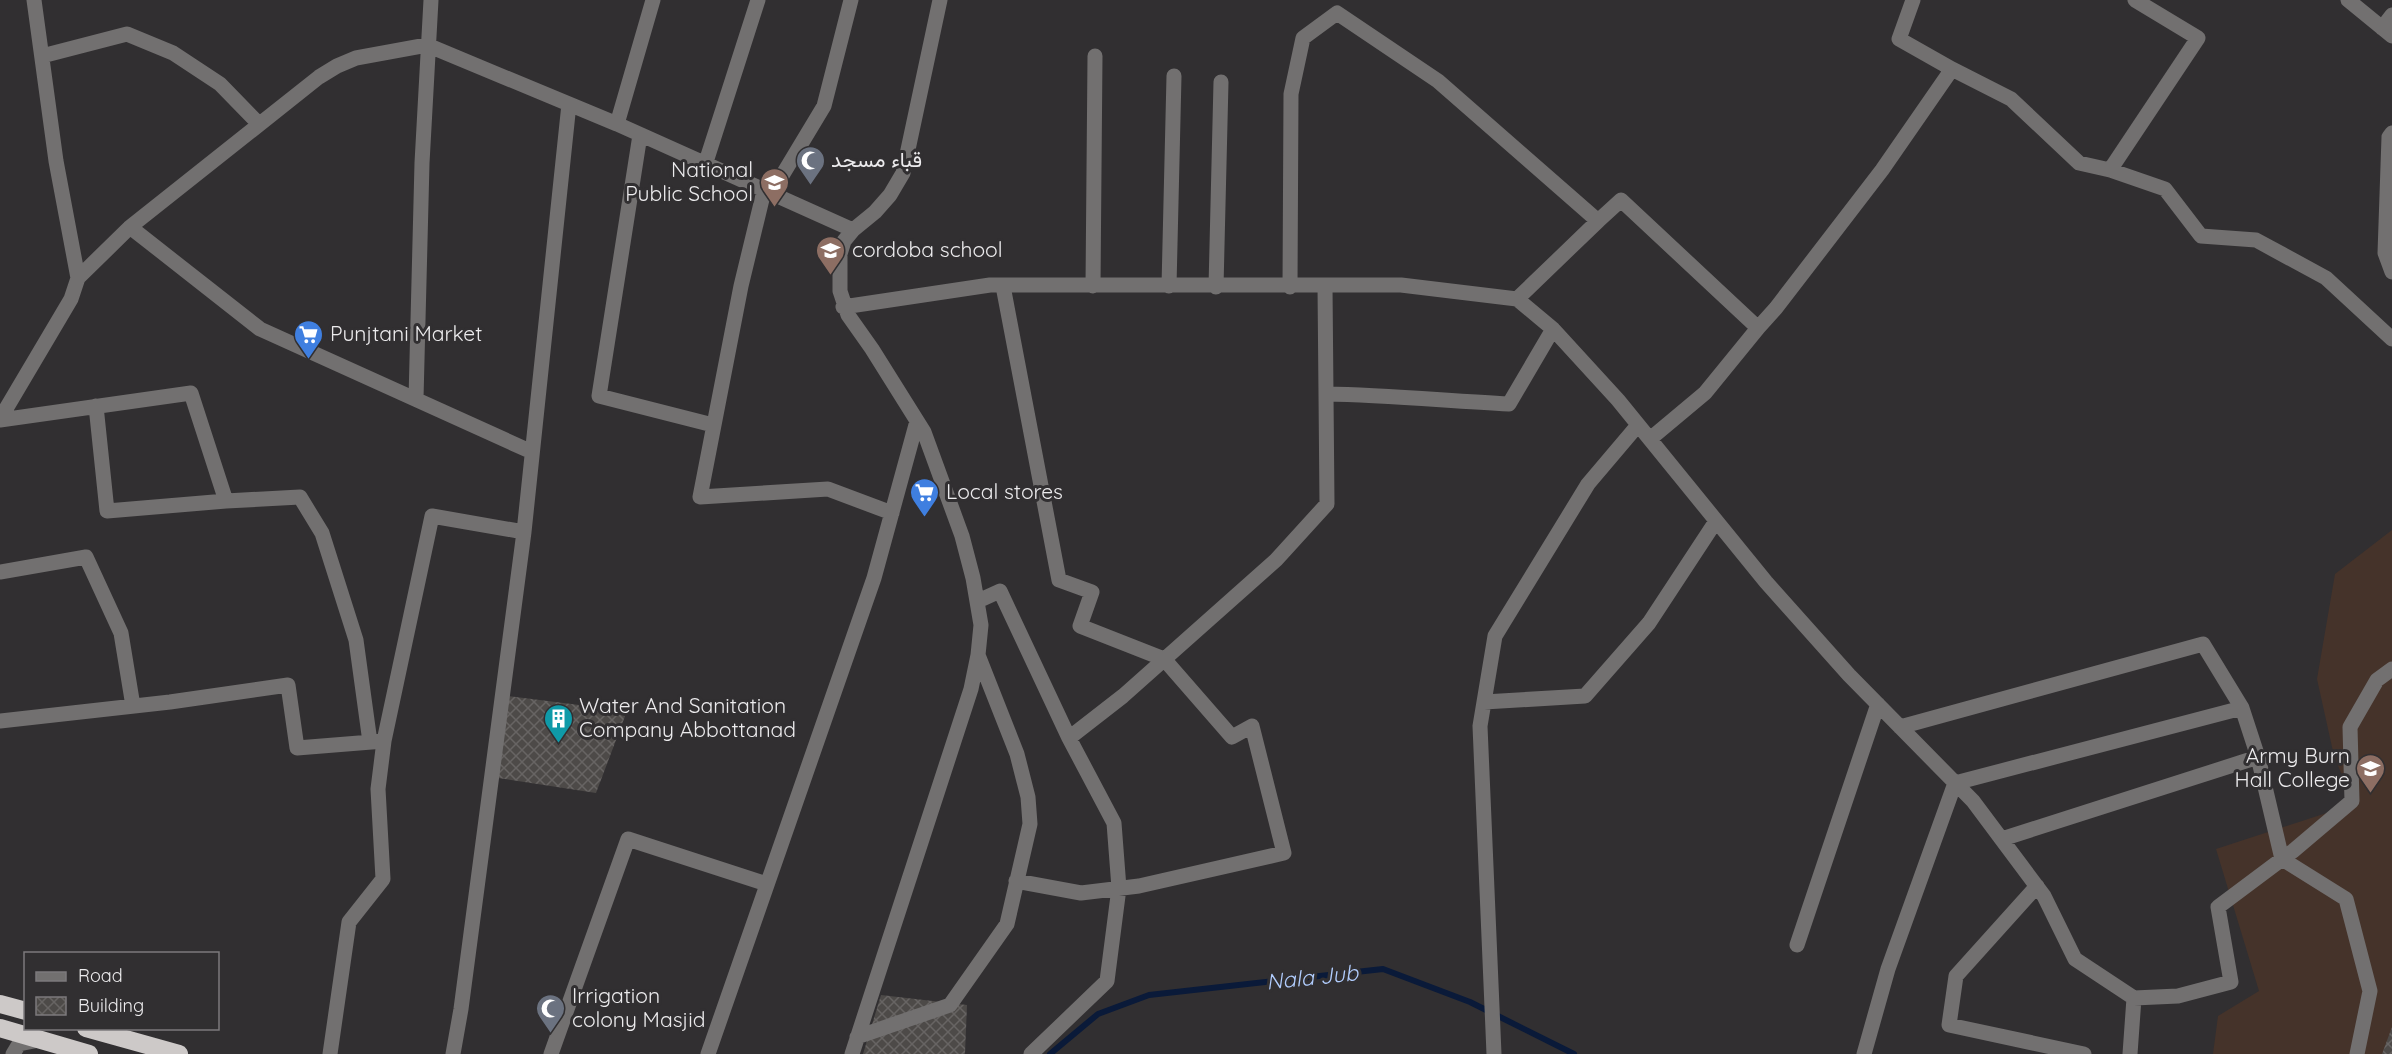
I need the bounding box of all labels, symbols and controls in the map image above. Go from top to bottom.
mosque icon: قباء مسجد [794,144,826,186]
place label: قباء مسجد [831,146,922,172]
place label: National Public School [625,156,753,206]
school or university icon: National Public School [758,166,790,208]
school or university icon: cordoba school [815,234,847,276]
place label: cordoba school [852,236,1003,262]
supermarket icon: Punjtani Market [293,318,325,360]
place label: Punjtani Market [330,320,482,346]
supermarket icon: Local stores [909,476,941,518]
place label: Local stores [946,478,1063,504]
place label: Water And Sanitation Company Abbottanad [579,692,796,742]
building icon: Water And Sanitation Company Abbottanad [542,702,574,744]
place label: Army Burn Hall College [2235,742,2350,792]
school or university icon: Army Burn Hall College [2355,752,2387,794]
legend [24,952,219,1030]
water label: Nala Jub [1265,958,1361,996]
text: Road [78,964,123,987]
place label: Irrigation colony Masjid [572,982,705,1032]
mosque icon: Irrigation colony Masjid [535,992,567,1034]
text: Building [78,994,144,1017]

